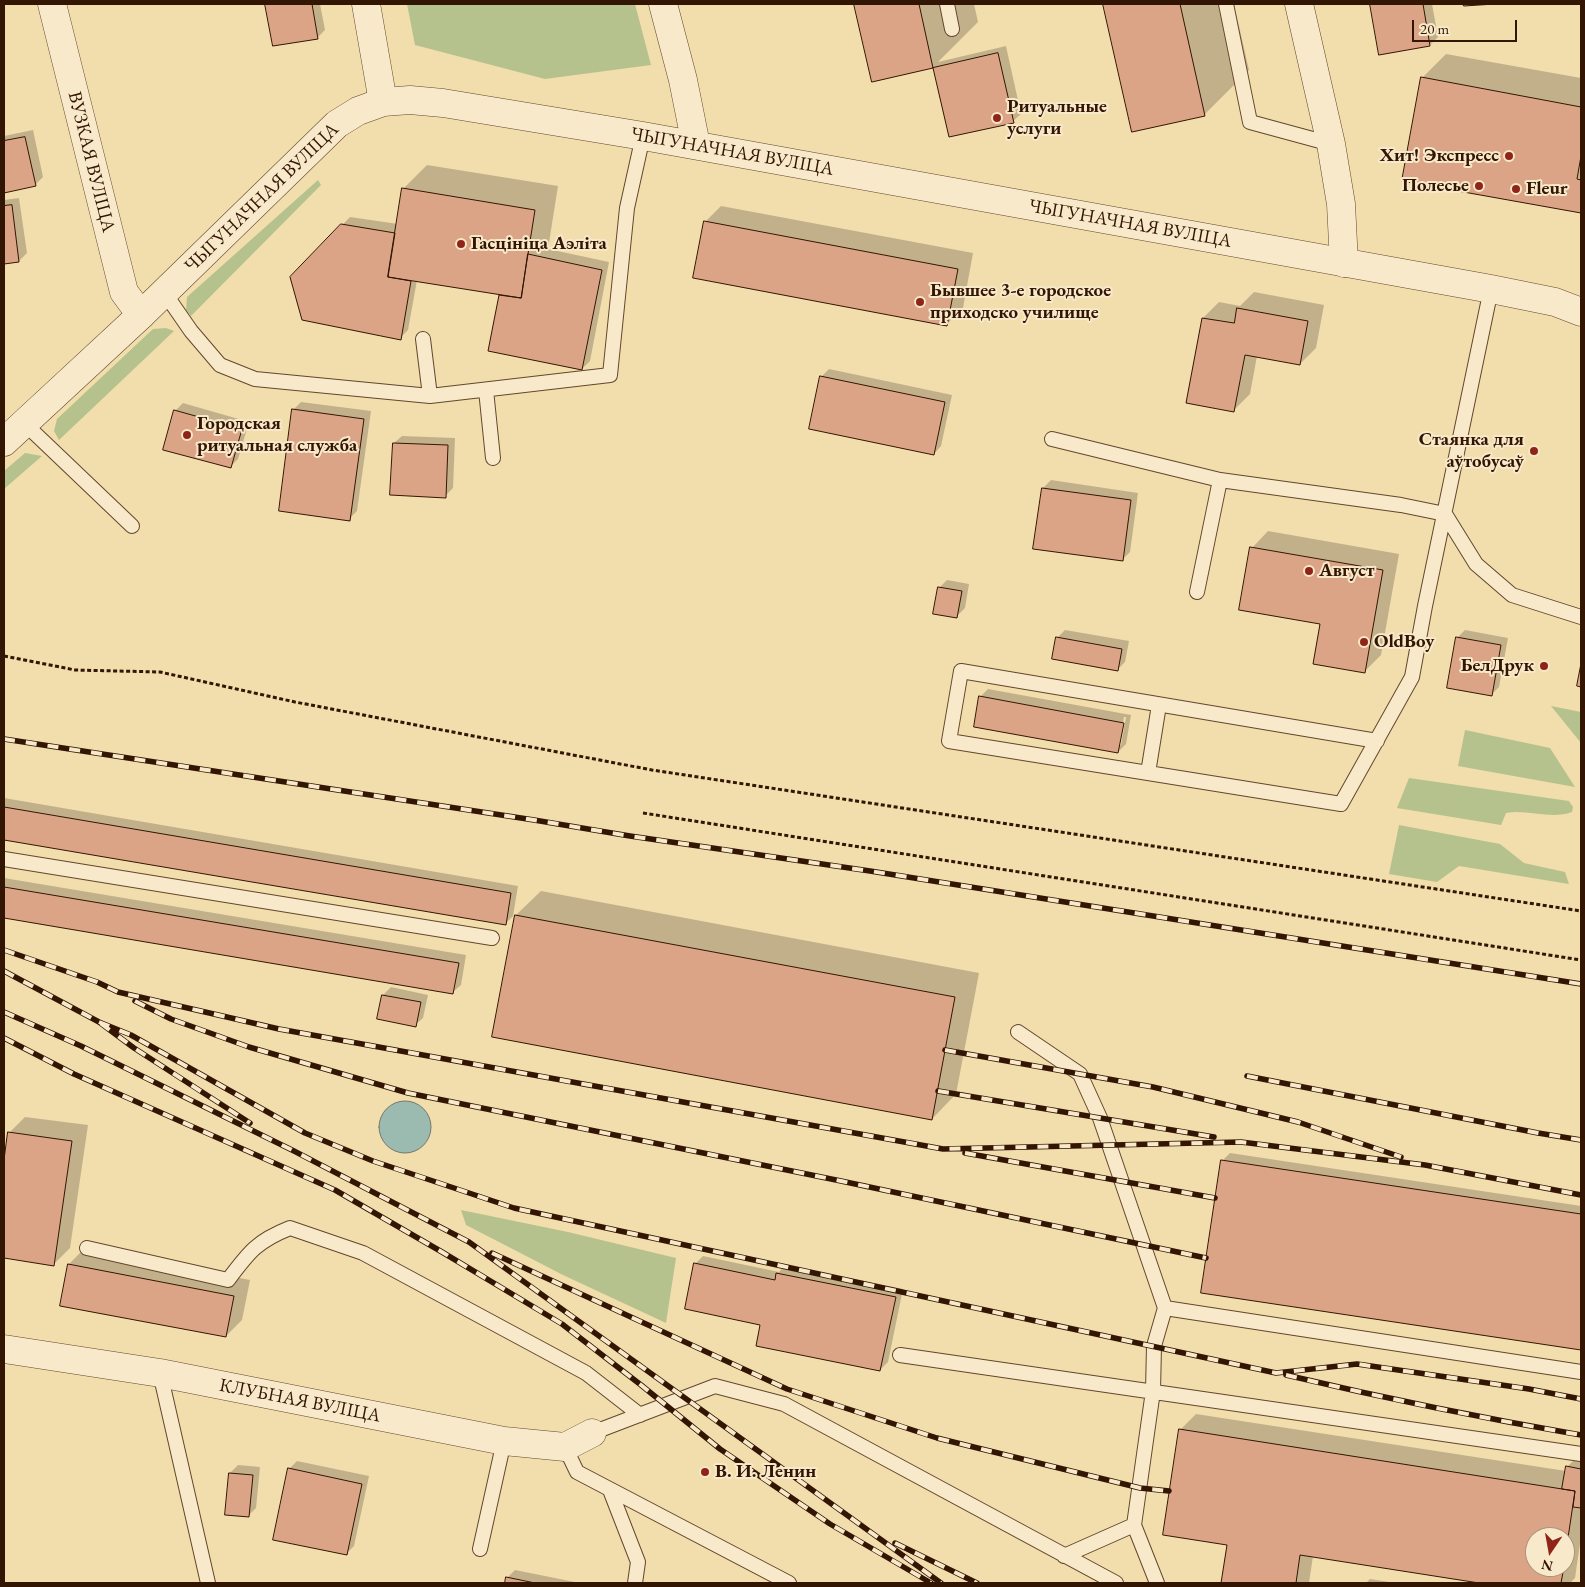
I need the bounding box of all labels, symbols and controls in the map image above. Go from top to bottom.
scale bar [1415,10,1520,42]
text: 20 m [1420,19,1449,38]
street label: ВУЗКАЯ ВУЛІЦА [63,89,119,235]
place label: Ритуальные услуги [1007,96,1107,140]
marker: Ритуальные услуги [991,112,1003,124]
street label: ЧЫГУНАЧНАЯ ВУЛІЦА [180,118,344,278]
street label: ЧЫГУНАЧНАЯ ВУЛІЦА [629,123,835,181]
place label: Хит! Экспресс [1380,145,1499,167]
marker: Хит! Экспресс [1503,150,1515,162]
place label: Полесье [1402,175,1469,197]
place label: Fleur [1526,178,1568,200]
marker: Полесье [1473,180,1485,192]
marker: Fleur [1510,183,1522,195]
street label: ЧЫГУНАЧНАЯ ВУЛІЦА [1027,195,1233,253]
place label: Гасцініца Аэліта [471,233,607,255]
marker: Гасцініца Аэліта [455,238,467,250]
place label: Бывшее 3-е городское приходско училище [930,280,1111,324]
marker: Бывшее 3-е городское приходско училище [914,296,926,308]
place label: Городская ритуальная служба [197,413,357,457]
marker: Городская ритуальная служба [181,429,193,441]
place label: Стаянка для аўтобусаў [1419,429,1524,473]
marker: Стаянка для аўтобусаў [1528,445,1540,457]
place label: Август [1319,560,1375,582]
marker: Август [1303,565,1315,577]
place label: OldBoy [1374,631,1434,653]
marker: OldBoy [1358,636,1370,648]
place label: БелДрук [1461,655,1534,677]
marker: БелДрук [1538,660,1550,672]
street label: КЛУБНАЯ ВУЛІЦА [217,1374,383,1428]
place label: В. И. Ленин [715,1461,816,1483]
marker: В. И. Ленин [699,1466,711,1478]
north arrow [1525,1527,1575,1577]
text: N [1540,1556,1555,1576]

